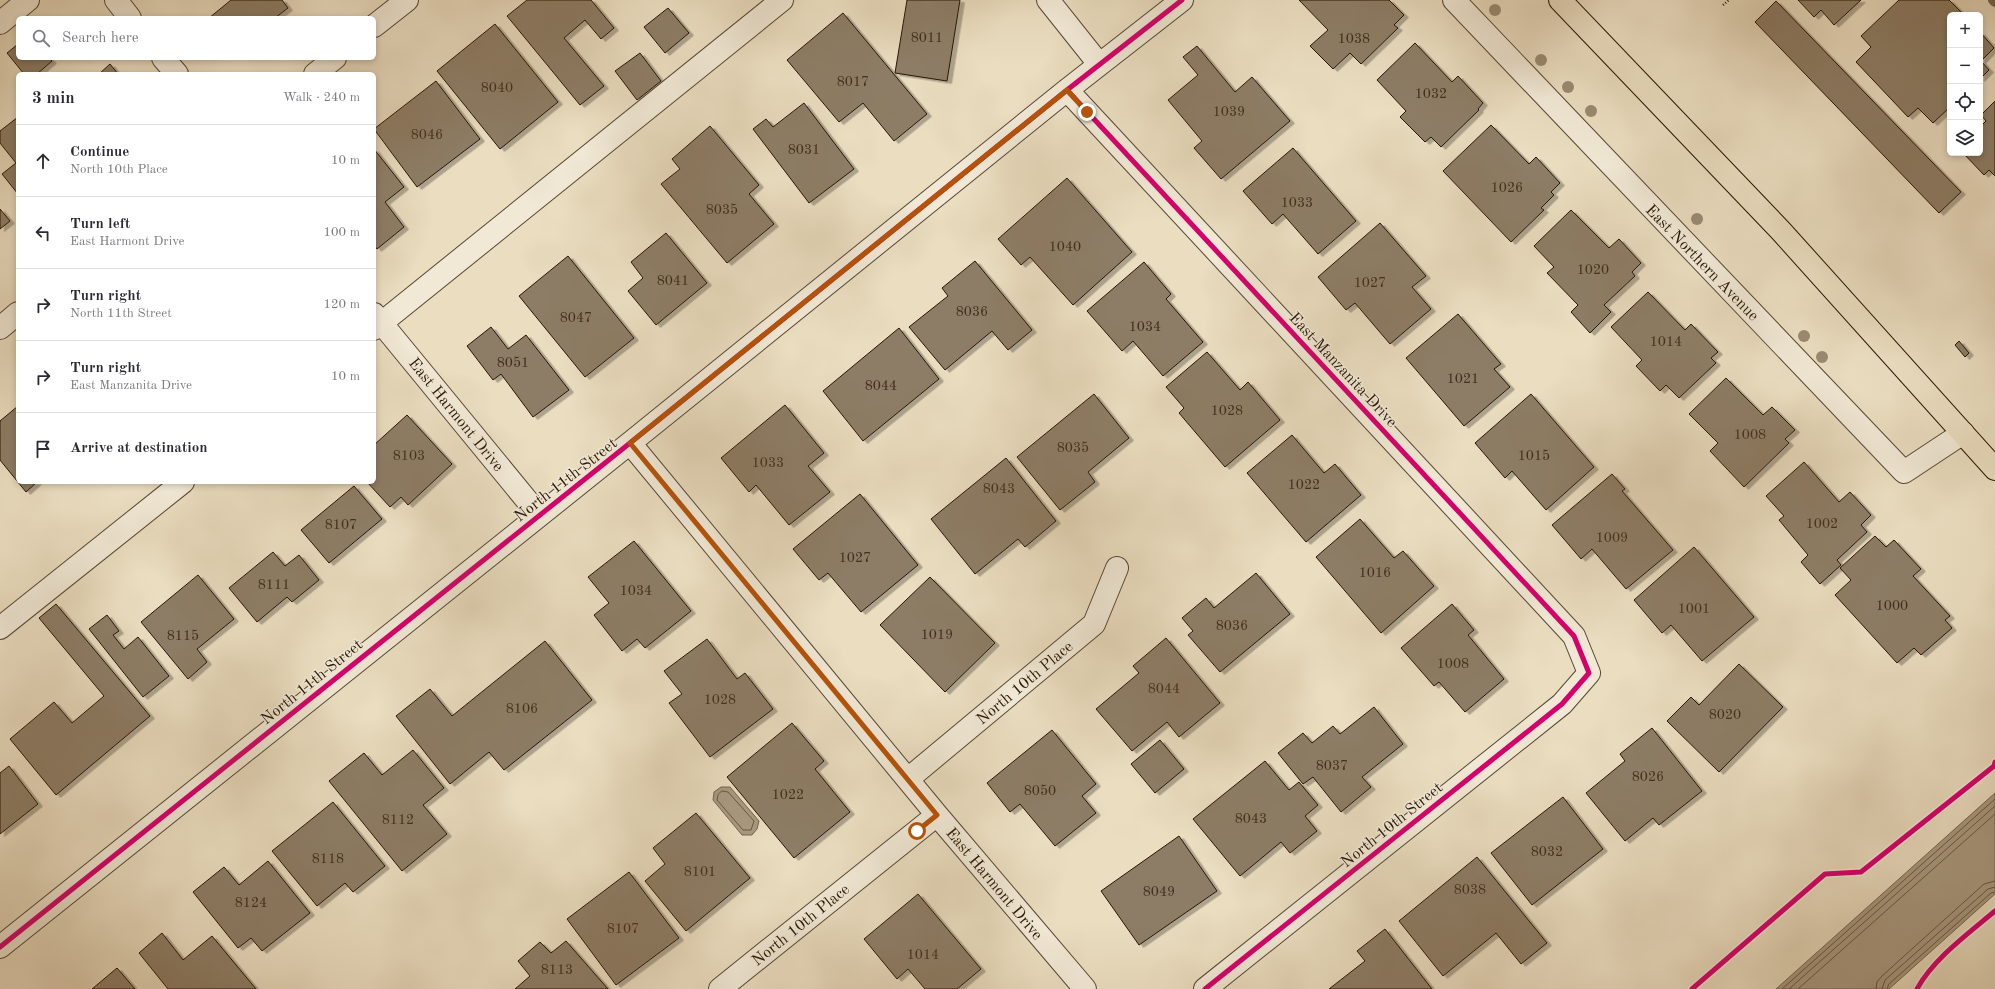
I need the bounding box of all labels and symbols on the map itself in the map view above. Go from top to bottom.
house number: 8011 [911,31,943,45]
house number: 1038 [1338,32,1370,46]
house number: 8017 [837,75,869,89]
house number: 8040 [481,81,513,95]
house number: 1032 [1415,87,1447,101]
route end [1078,103,1096,121]
house number: 1039 [1213,105,1245,119]
house number: 8046 [411,128,443,142]
house number: 8031 [788,143,820,157]
house number: 1026 [1491,181,1523,195]
house number: 1033 [1281,196,1313,210]
street label: East Northern Avenue [1642,202,1761,325]
house number: 8035 [706,203,738,217]
house number: 1040 [1049,240,1081,254]
house number: 1020 [1577,263,1609,277]
house number: 8041 [657,274,689,288]
house number: 1027 [1354,276,1386,290]
house number: 8036 [956,305,988,319]
street label: East Manzanita Drive [1285,310,1400,431]
house number: 8047 [560,311,592,325]
house number: 1034 [1129,320,1161,334]
house number: 1014 [1650,335,1682,349]
street label: East Harmont Drive [405,355,506,475]
house number: 8051 [497,356,529,370]
house number: 1021 [1447,372,1479,386]
house number: 8044 [865,379,897,393]
house number: 1028 [1211,404,1243,418]
house number: 1008 [1734,428,1766,442]
street label: North 11th Street [512,435,621,525]
house number: 8035 [1057,441,1089,455]
house number: 8103 [393,449,425,463]
house number: 1015 [1518,449,1550,463]
house number: 1033 [752,456,784,470]
house number: 1022 [1288,478,1320,492]
house number: 8043 [983,482,1015,496]
house number: 1002 [1806,517,1838,531]
house number: 8107 [325,518,357,532]
house number: 1009 [1596,531,1628,545]
house number: 1027 [839,551,871,565]
house number: 1016 [1359,566,1391,580]
house number: 8111 [258,578,290,592]
house number: 1034 [620,584,652,598]
house number: 1000 [1876,599,1908,613]
house number: 1001 [1678,602,1710,616]
house number: 8036 [1216,619,1248,633]
house number: 1019 [921,628,953,642]
house number: 8115 [167,629,199,643]
street label: North 11th Street [259,637,366,728]
street label: North 10th Place [974,639,1077,728]
house number: 1008 [1437,657,1469,671]
house number: 8044 [1148,682,1180,696]
house number: 1028 [704,693,736,707]
house number: 8106 [506,702,538,716]
house number: 8020 [1709,708,1741,722]
house number: 8037 [1316,759,1348,773]
house number: 8026 [1632,770,1664,784]
street label: North 10th Street [1339,780,1446,871]
house number: 8050 [1024,784,1056,798]
house number: 1022 [772,788,804,802]
house number: 8043 [1235,812,1267,826]
house number: 8112 [382,813,414,827]
route start [908,822,926,840]
street label: East Harmont Drive [942,825,1045,943]
house number: 8032 [1531,845,1563,859]
house number: 8118 [312,852,344,866]
house number: 8101 [684,865,716,879]
street label: North 10th Place [749,881,853,970]
house number: 8038 [1454,883,1486,897]
house number: 8049 [1143,885,1175,899]
house number: 8124 [235,896,267,910]
house number: 8107 [607,922,639,936]
house number: 1014 [907,948,939,962]
house number: 8113 [541,963,573,977]

